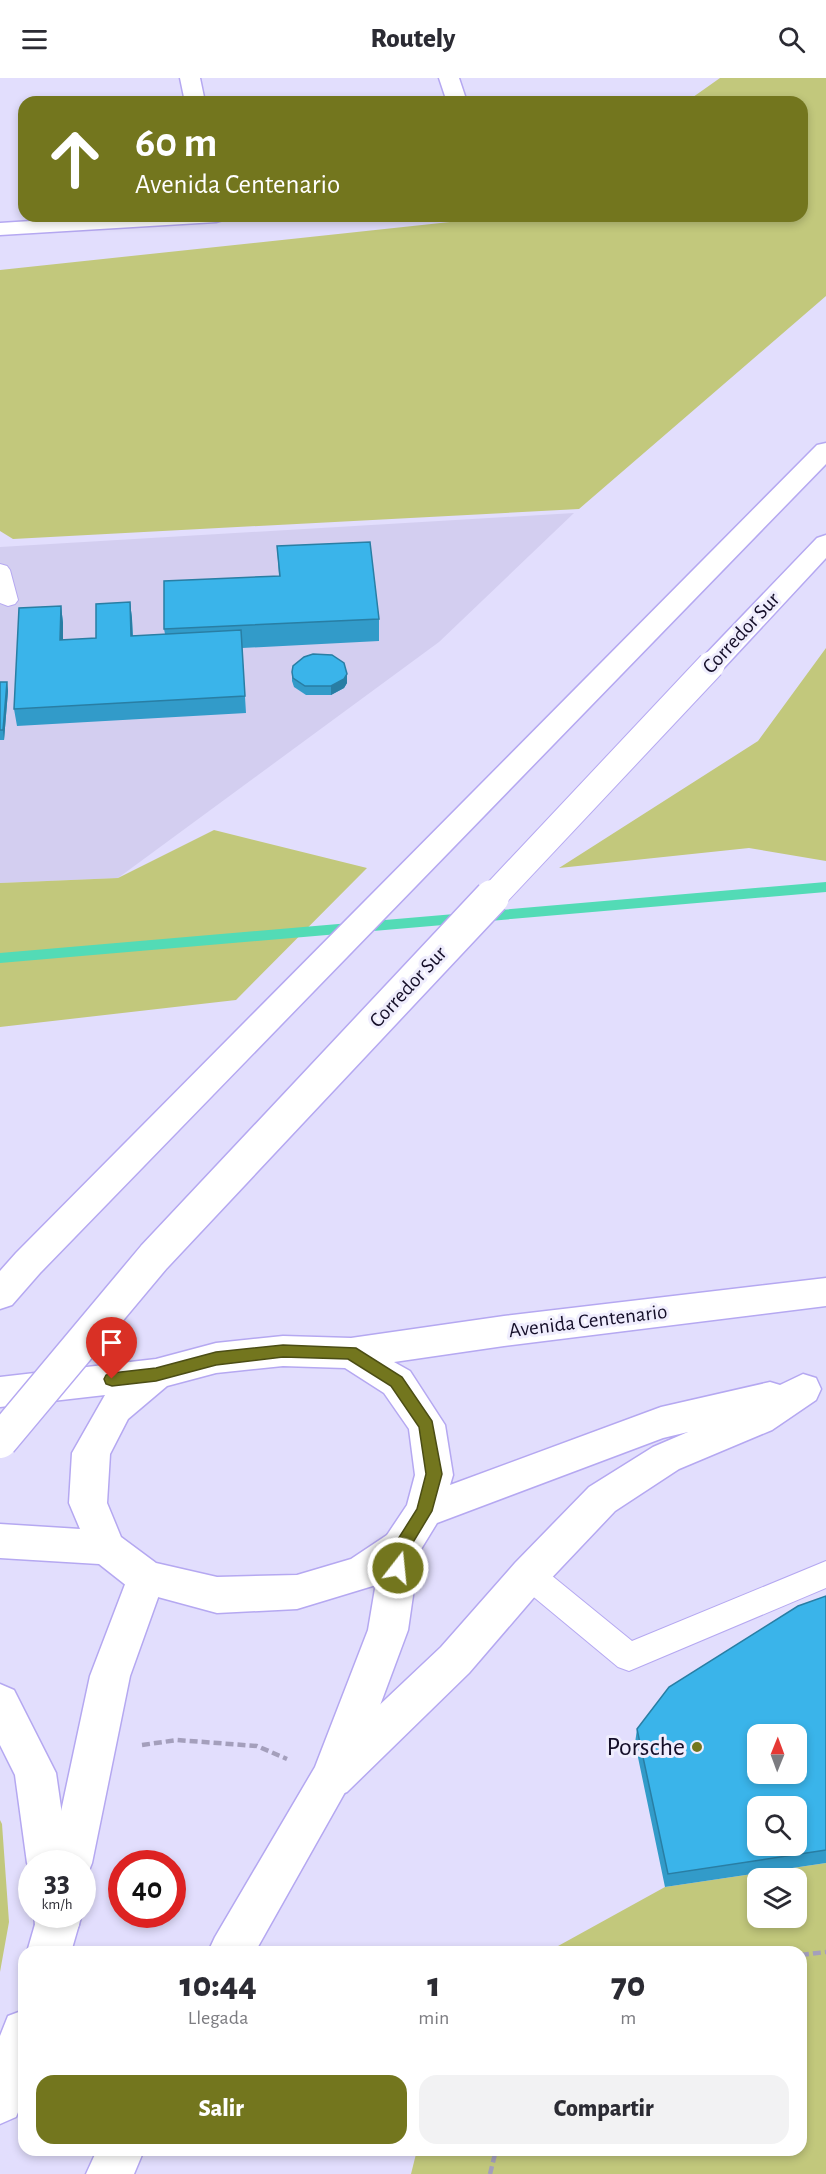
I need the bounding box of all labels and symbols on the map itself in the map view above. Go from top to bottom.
street label: Corredor Sur [698,588,784,678]
street label: Corredor Sur [365,942,451,1032]
street label: Avenida Centenario [508,1301,668,1341]
pin [86,1317,137,1379]
position arrow [366,1536,430,1600]
north arrow [747,1724,807,1784]
place label: Porsche [607,1734,685,1760]
marker: Porsche [690,1740,704,1754]
speed limit sign: 40 [108,1850,186,1928]

